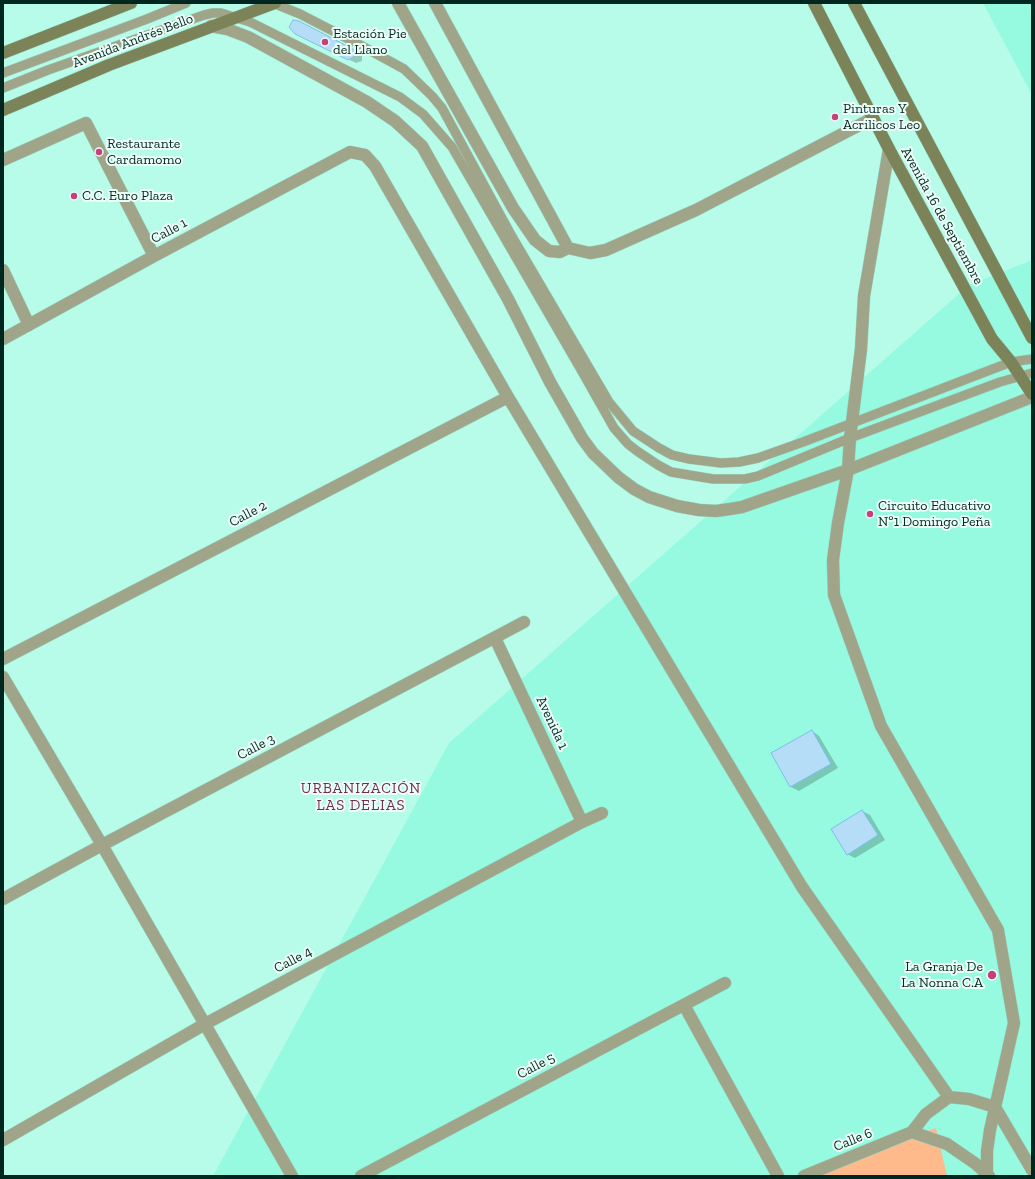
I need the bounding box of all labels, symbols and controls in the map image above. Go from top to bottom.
street label: Avenida Andrés Bello [70,10,196,72]
place label: Estación Pie del Llano [333,26,407,58]
marker: Estación Pie del Llano [320,37,330,47]
place label: Pinturas Y Acrilicos Leo [843,101,920,134]
marker: Pinturas Y Acrilicos Leo [830,112,840,122]
place label: Restaurante Cardamomo [107,136,182,168]
street label: Avenida 16 de Septiembre [897,144,987,288]
marker: Restaurante Cardamomo [94,147,104,157]
place label: C.C. Euro Plaza [82,188,173,204]
marker: C.C. Euro Plaza [69,191,79,201]
street label: Calle 1 [148,215,190,247]
street label: Calle 2 [226,497,270,531]
place label: Circuito Educativo Nº1 Domingo Peña [878,498,991,530]
marker: Circuito Educativo Nº1 Domingo Peña [865,509,875,519]
street label: Avenida 1 [532,694,572,752]
street label: Calle 3 [234,730,278,764]
district label: URBANIZACIÓN LAS DELIAS [301,780,421,815]
street label: Calle 4 [271,943,315,977]
place label: La Granja De La Nonna C.A [901,959,983,992]
marker: La Granja De La Nonna C.A [986,969,998,981]
street label: Calle 5 [514,1049,558,1083]
street label: Calle 6 [831,1125,875,1155]

